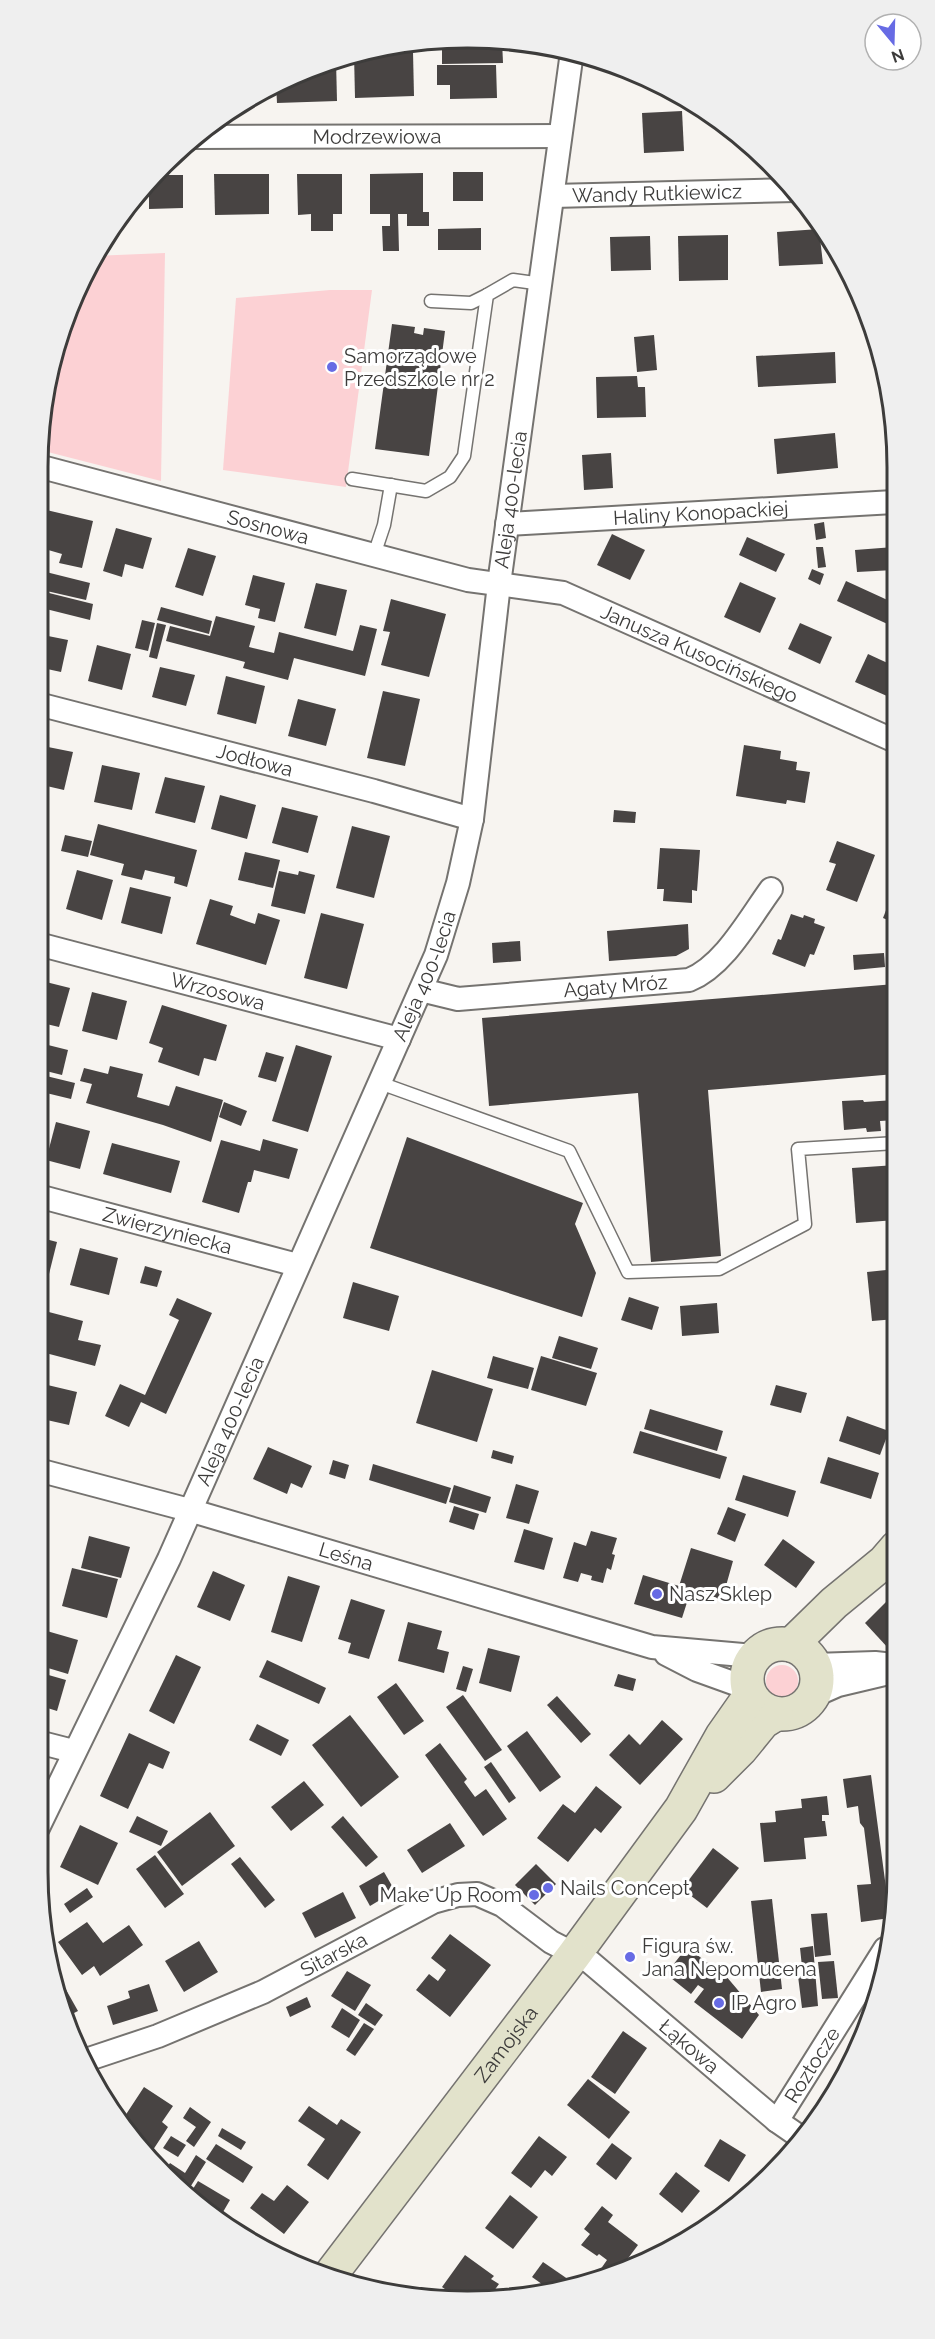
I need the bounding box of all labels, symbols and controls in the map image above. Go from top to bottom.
north arrow [863,12,923,72]
text: N [889,45,907,67]
street label: Modrzewiowa [312,124,442,149]
street label: Wandy Rutkiewicz [572,179,742,208]
place label: Samorządowe Przedszkole nr 2 [344,344,495,391]
marker: Samorządowe Przedszkole nr 2 [325,360,339,374]
street label: Aleja 400-lecia [489,429,532,570]
street label: Haliny Konopackiej [612,496,789,530]
street label: Sosnowa [224,505,312,549]
street label: Janusza Kusocińskiego [597,599,802,708]
street label: Jodłowa [214,739,296,782]
street label: Aleja 400-lecia [387,908,461,1045]
street label: Wrzosowa [168,967,268,1015]
street label: Agaty Mróz [562,970,669,1002]
street label: Zwierzyniecka [100,1202,235,1259]
street label: Aleja 400-lecia [191,1353,269,1489]
street label: Leśna [316,1537,376,1576]
place label: Nasz Sklep [669,1582,772,1606]
marker: Nasz Sklep [650,1587,664,1601]
place label: Nails Concept [560,1876,690,1900]
marker: Nails Concept [541,1881,555,1895]
place label: Make Up Room [379,1883,522,1907]
marker: Make Up Room [527,1888,541,1902]
street label: Sitarska [296,1927,371,1982]
place label: Figura św. Jana Nepomucena [642,1934,817,1981]
marker: Figura św. Jana Nepomucena [623,1950,637,1964]
place label: IP Agro [731,1991,797,2015]
marker: IP Agro [712,1996,726,2010]
street label: Zamojska [469,2001,543,2087]
street label: Łąkowa [654,2014,724,2079]
street label: Roztocze [779,2022,845,2108]

